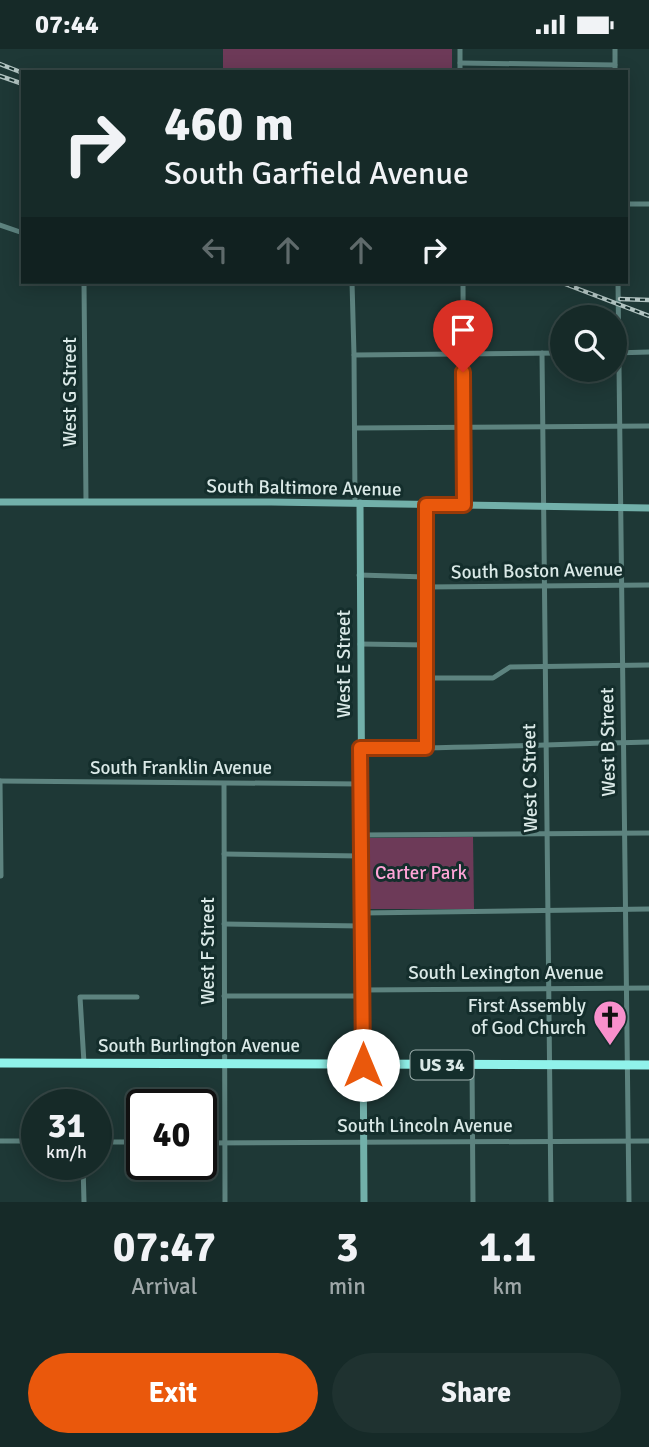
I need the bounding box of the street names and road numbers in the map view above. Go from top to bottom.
street label: West G Street [58,337,82,447]
street label: South Baltimore Avenue [206,474,402,502]
street label: South Boston Avenue [451,558,623,584]
street label: West E Street [332,609,356,718]
street label: West B Street [595,687,621,797]
street label: West C Street [517,723,543,833]
street label: South Franklin Avenue [90,756,272,780]
street label: West F Street [196,897,220,1005]
street label: South Lexington Avenue [408,961,604,985]
street label: South Burlington Avenue [98,1034,300,1058]
road number: US 34 [410,1050,474,1079]
street label: South Lincoln Avenue [337,1114,513,1138]

